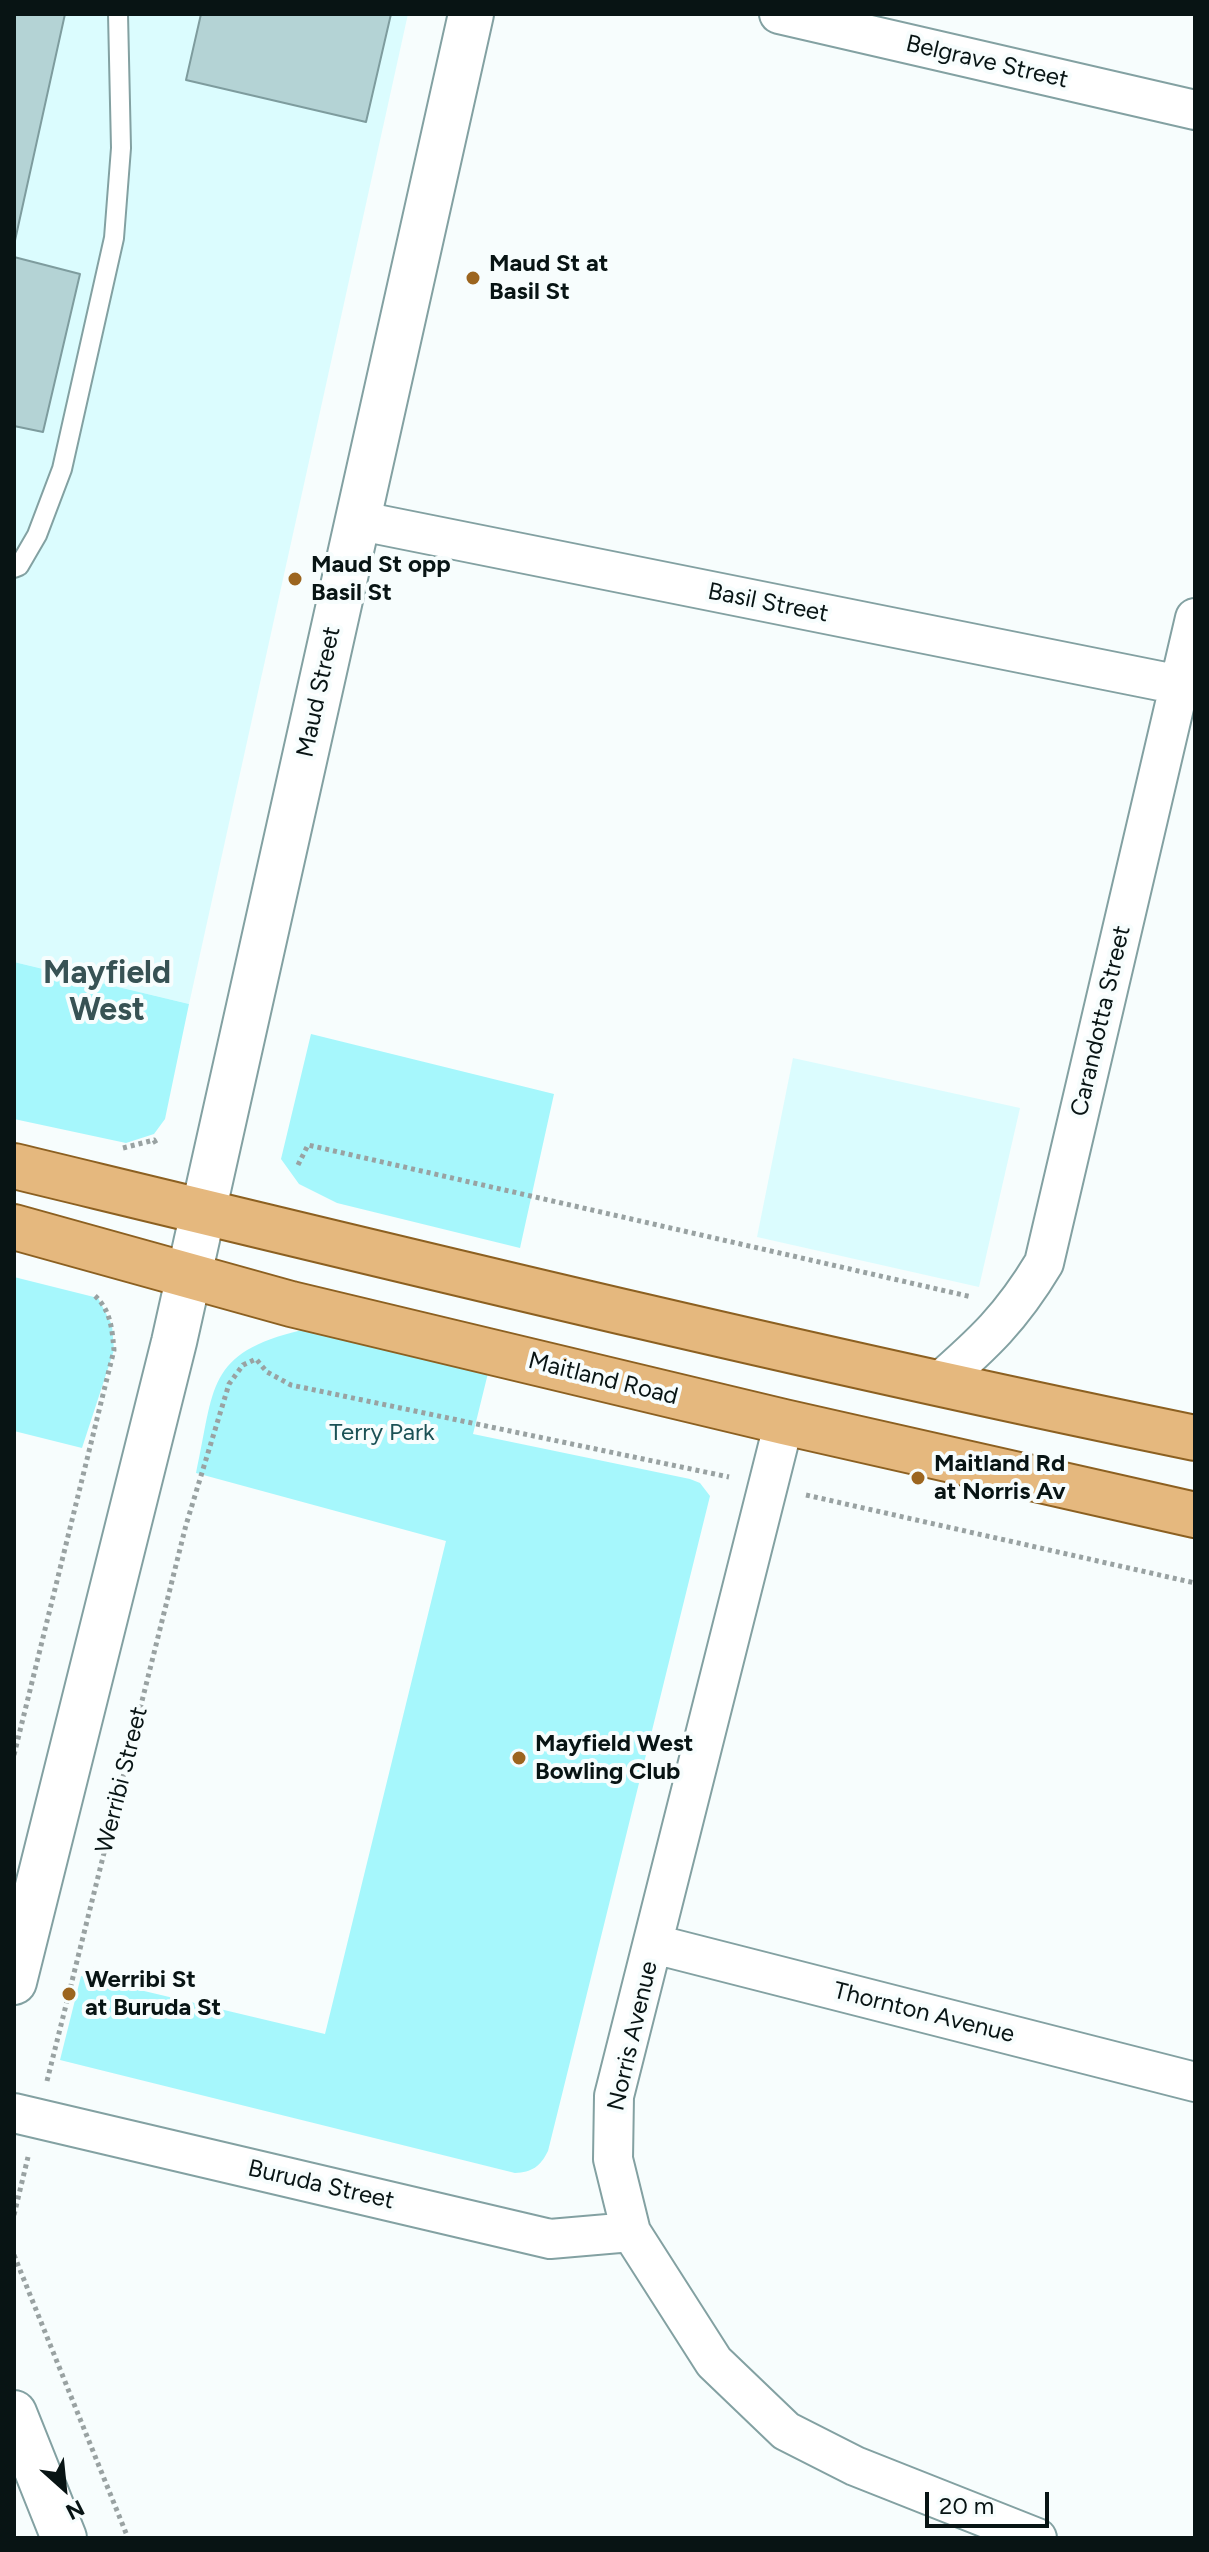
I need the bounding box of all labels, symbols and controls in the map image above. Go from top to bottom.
street label: Belgrave Street [903,29,1071,95]
place label: Maud St at Basil St [489,250,608,306]
marker: Maud St at Basil St [464,269,482,287]
place label: Maud St opp Basil St [311,551,451,607]
marker: Maud St opp Basil St [286,570,304,588]
street label: Basil Street [705,577,831,629]
street label: Maud Street [291,624,347,760]
street label: Carandotta Street [1065,923,1137,1119]
district label: Mayfield West [43,955,171,1030]
street label: Maitland Road [525,1346,681,1412]
park label: Terry Park [329,1419,435,1447]
place label: Maitland Rd at Norris Av [934,1450,1065,1506]
marker: Maitland Rd at Norris Av [909,1469,927,1487]
street label: Werribi Street [90,1704,154,1856]
place label: Mayfield West Bowling Club [535,1730,694,1786]
marker: Mayfield West Bowling Club [510,1749,528,1767]
street label: Norris Avenue [602,1958,664,2114]
place label: Werribi St at Buruda St [85,1966,221,2022]
street label: Thornton Avenue [831,1977,1017,2049]
marker: Werribi St at Buruda St [60,1985,78,2003]
street label: Buruda Street [245,2154,397,2216]
north arrow [24,2448,104,2528]
scale bar [929,2476,1053,2526]
text: 20 m [939,2491,994,2520]
text: N [61,2494,89,2526]

